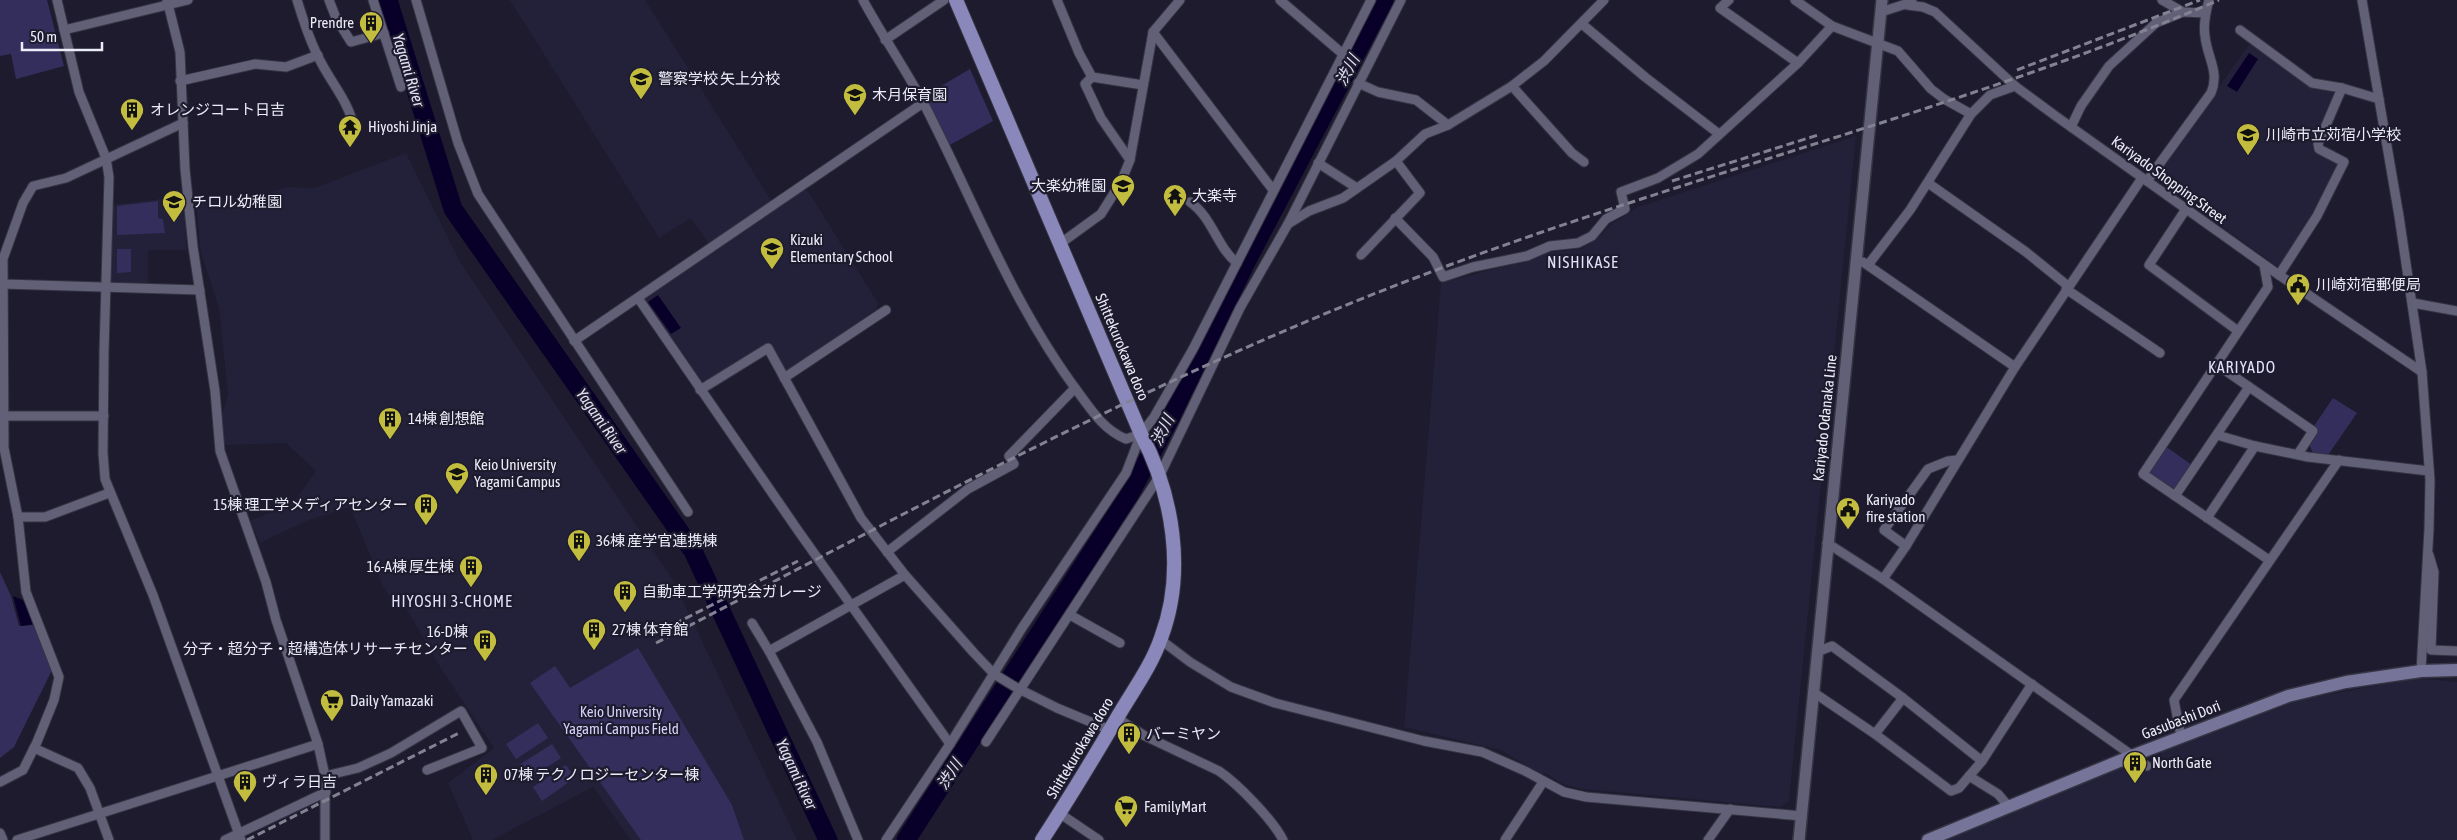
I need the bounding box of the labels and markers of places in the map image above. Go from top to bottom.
building icon: Prendre [358,10,384,44]
place label: Prendre [310,14,354,31]
school or university icon: 警察学校 矢上分校 [628,66,654,100]
place label: 警察学校 矢上分校 [658,70,780,87]
school or university icon: 木月保育園 [842,82,868,116]
place label: 木月保育園 [872,86,947,103]
building icon: オレンジコート日吉 [119,97,145,131]
place label: オレンジコート日吉 [150,101,285,118]
temple icon: Hiyoshi Jinja [337,114,363,148]
place label: Hiyoshi Jinja [368,118,437,135]
school or university icon: 川崎市立苅宿小学校 [2235,122,2261,156]
place label: 川崎市立苅宿小学校 [2266,126,2401,143]
school or university icon: 大楽幼稚園 [1110,173,1136,207]
place label: 大楽幼稚園 [1031,177,1106,194]
temple icon: 大楽寺 [1162,183,1188,217]
place label: 大楽寺 [1192,187,1237,204]
school or university icon: チロル幼稚園 [161,189,187,223]
place label: チロル幼稚園 [192,193,282,210]
place label: Kizuki Elementary School [790,231,893,265]
school or university icon: Kizuki Elementary School [759,236,785,270]
public building icon: 川崎苅宿郵便局 [2285,272,2311,306]
place label: 川崎苅宿郵便局 [2316,276,2421,293]
building icon: 14棟 創想館 [377,406,403,440]
place label: 14棟 創想館 [408,410,484,427]
place label: Keio University Yagami Campus [474,456,560,490]
school or university icon: Keio University Yagami Campus [444,461,470,495]
place label: Kariyado fire station [1866,491,1926,525]
building icon: 15棟 理工学メディアセンター [413,492,439,526]
place label: 15棟 理工学メディアセンター [213,496,408,513]
public building icon: Kariyado fire station [1835,496,1861,530]
building icon: 36棟 産学官連携棟 [566,528,592,562]
place label: 36棟 産学官連携棟 [596,532,717,549]
building icon: 16-A棟 厚生棟 [458,554,484,588]
place label: 16-A棟 厚生棟 [367,558,454,575]
building icon: 自動車工学研究会ガレージ [612,579,638,613]
place label: 自動車工学研究会ガレージ [642,583,822,600]
building icon: 27棟 体育館 [581,617,607,651]
place label: 27棟 体育館 [612,621,688,638]
place label: 16-D棟 分子・超分子・超構造体リサーチセンター [183,623,468,657]
building icon: 16-D棟 分子・超分子・超構造体リサーチセンター [472,628,498,662]
supermarket icon: Daily Yamazaki [319,688,345,722]
place label: Daily Yamazaki [350,692,433,709]
building icon: バーミヤン [1116,721,1142,755]
place label: バーミヤン [1146,725,1221,742]
building icon: North Gate [2122,750,2148,784]
place label: North Gate [2152,754,2212,771]
building icon: 07棟 テクノロジーセンター棟 [473,762,499,796]
place label: 07棟 テクノロジーセンター棟 [504,766,699,783]
building icon: ヴィラ日吉 [232,769,258,803]
place label: ヴィラ日吉 [262,773,337,790]
supermarket icon: FamilyMart [1113,794,1139,828]
place label: FamilyMart [1144,798,1207,815]

